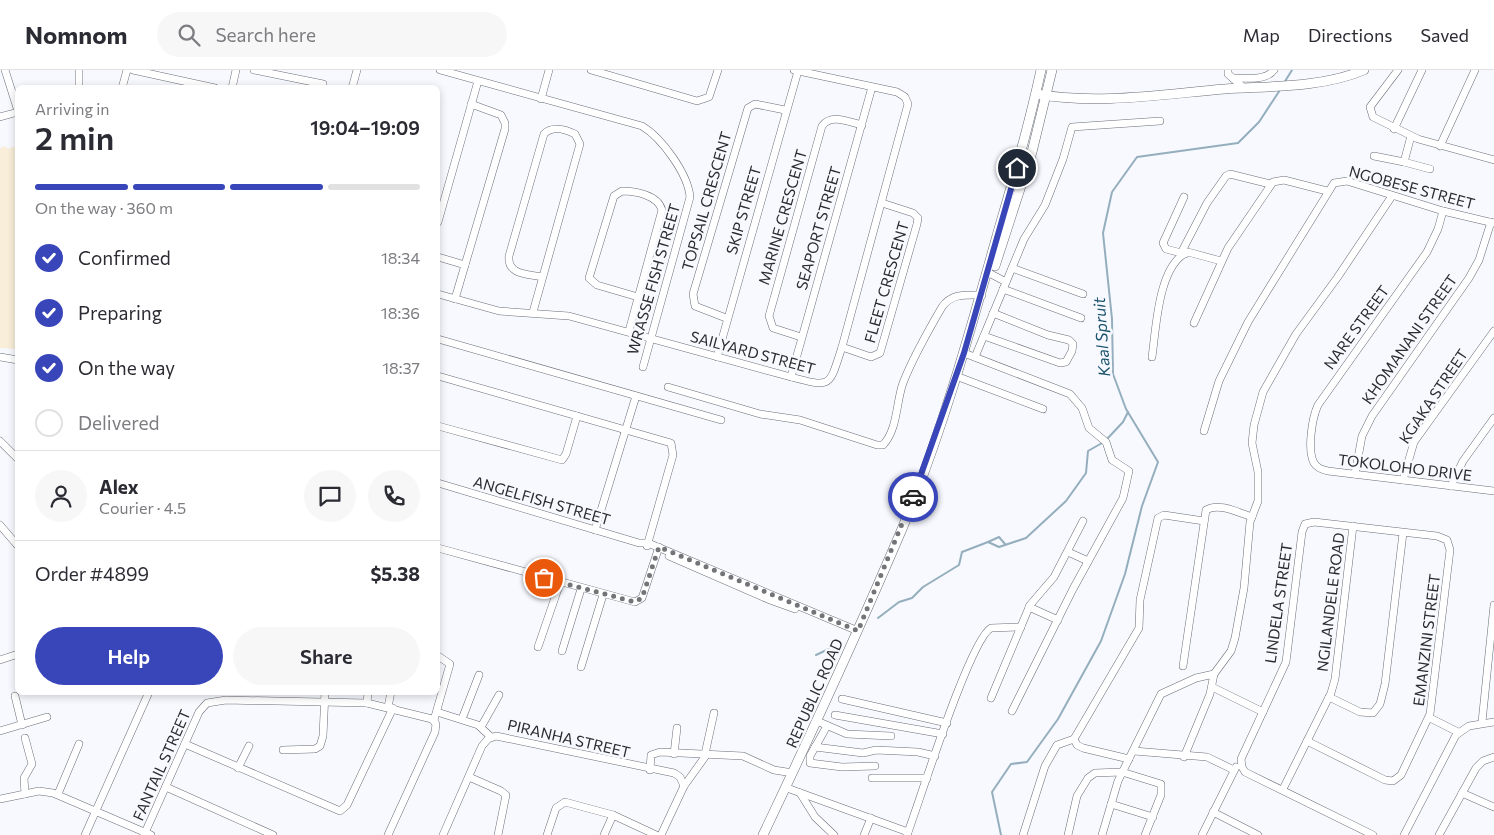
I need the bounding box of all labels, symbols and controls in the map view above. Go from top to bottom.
search box [157,12,507,57]
text: Nomnom [25,20,127,49]
icon: search [175,21,203,49]
text: Search here [215,23,316,46]
text: Map [1243,24,1280,46]
text: Directions [1308,24,1392,46]
text: Saved [1420,24,1469,46]
text: Arriving in [35,99,109,118]
text: 19:04–19:09 [310,116,420,139]
text: 2 min [35,117,114,157]
street label: TOPSAIL CRESCENT [678,129,735,273]
street label: MARINE CRESCENT [754,147,810,287]
pin [996,147,1038,189]
icon: home [1003,154,1031,182]
street label: NGOBESE STREET [1347,162,1477,213]
street label: SKIP STREET [722,163,764,256]
street label: SEAPORT STREET [792,164,844,292]
text: On the way · 360 m [35,198,173,217]
street label: WRASSE FISH STREET [623,201,683,357]
street label: FLEET CRESCENT [860,219,912,345]
icon: check [35,244,63,272]
text: Confirmed [78,246,171,269]
text: 18:34 [381,248,420,267]
street label: KHOMANANI STREET [1358,271,1461,407]
street label: NARE STREET [1320,281,1393,372]
water label: Kaal Spruit [1089,296,1113,377]
icon: check [35,299,63,327]
text: Preparing [78,301,162,324]
text: 18:36 [381,303,420,322]
street label: SAILYARD STREET [688,327,818,377]
street label: KGAKA STREET [1395,345,1471,447]
icon: check [35,354,63,382]
text: On the way [78,356,175,379]
text: 18:37 [382,358,420,377]
text: Delivered [78,411,159,434]
street label: TOKOLOHO DRIVE [1337,450,1473,484]
button: person [35,470,87,522]
button: chat [304,470,356,522]
button: phone [368,470,420,522]
street label: ANGELFISH STREET [471,472,613,528]
courier [888,472,938,522]
text: Alex [99,475,139,498]
icon: car [899,483,927,511]
text: Courier · 4.5 [99,498,186,517]
street label: NGILANDELE ROAD [1313,531,1347,673]
street label: LINDELA STREET [1261,541,1295,664]
pin [523,557,565,599]
text: Order #4899 [35,562,149,585]
text: $5.38 [370,562,420,585]
icon: bag [530,564,558,592]
street label: EMANZINI STREET [1409,572,1443,707]
button: Help [35,627,223,685]
button: Share [233,627,420,685]
street label: REPUBLIC ROAD [782,635,846,751]
street label: FANTAIL STREET [128,706,194,823]
street label: PIRANHA STREET [506,715,633,761]

